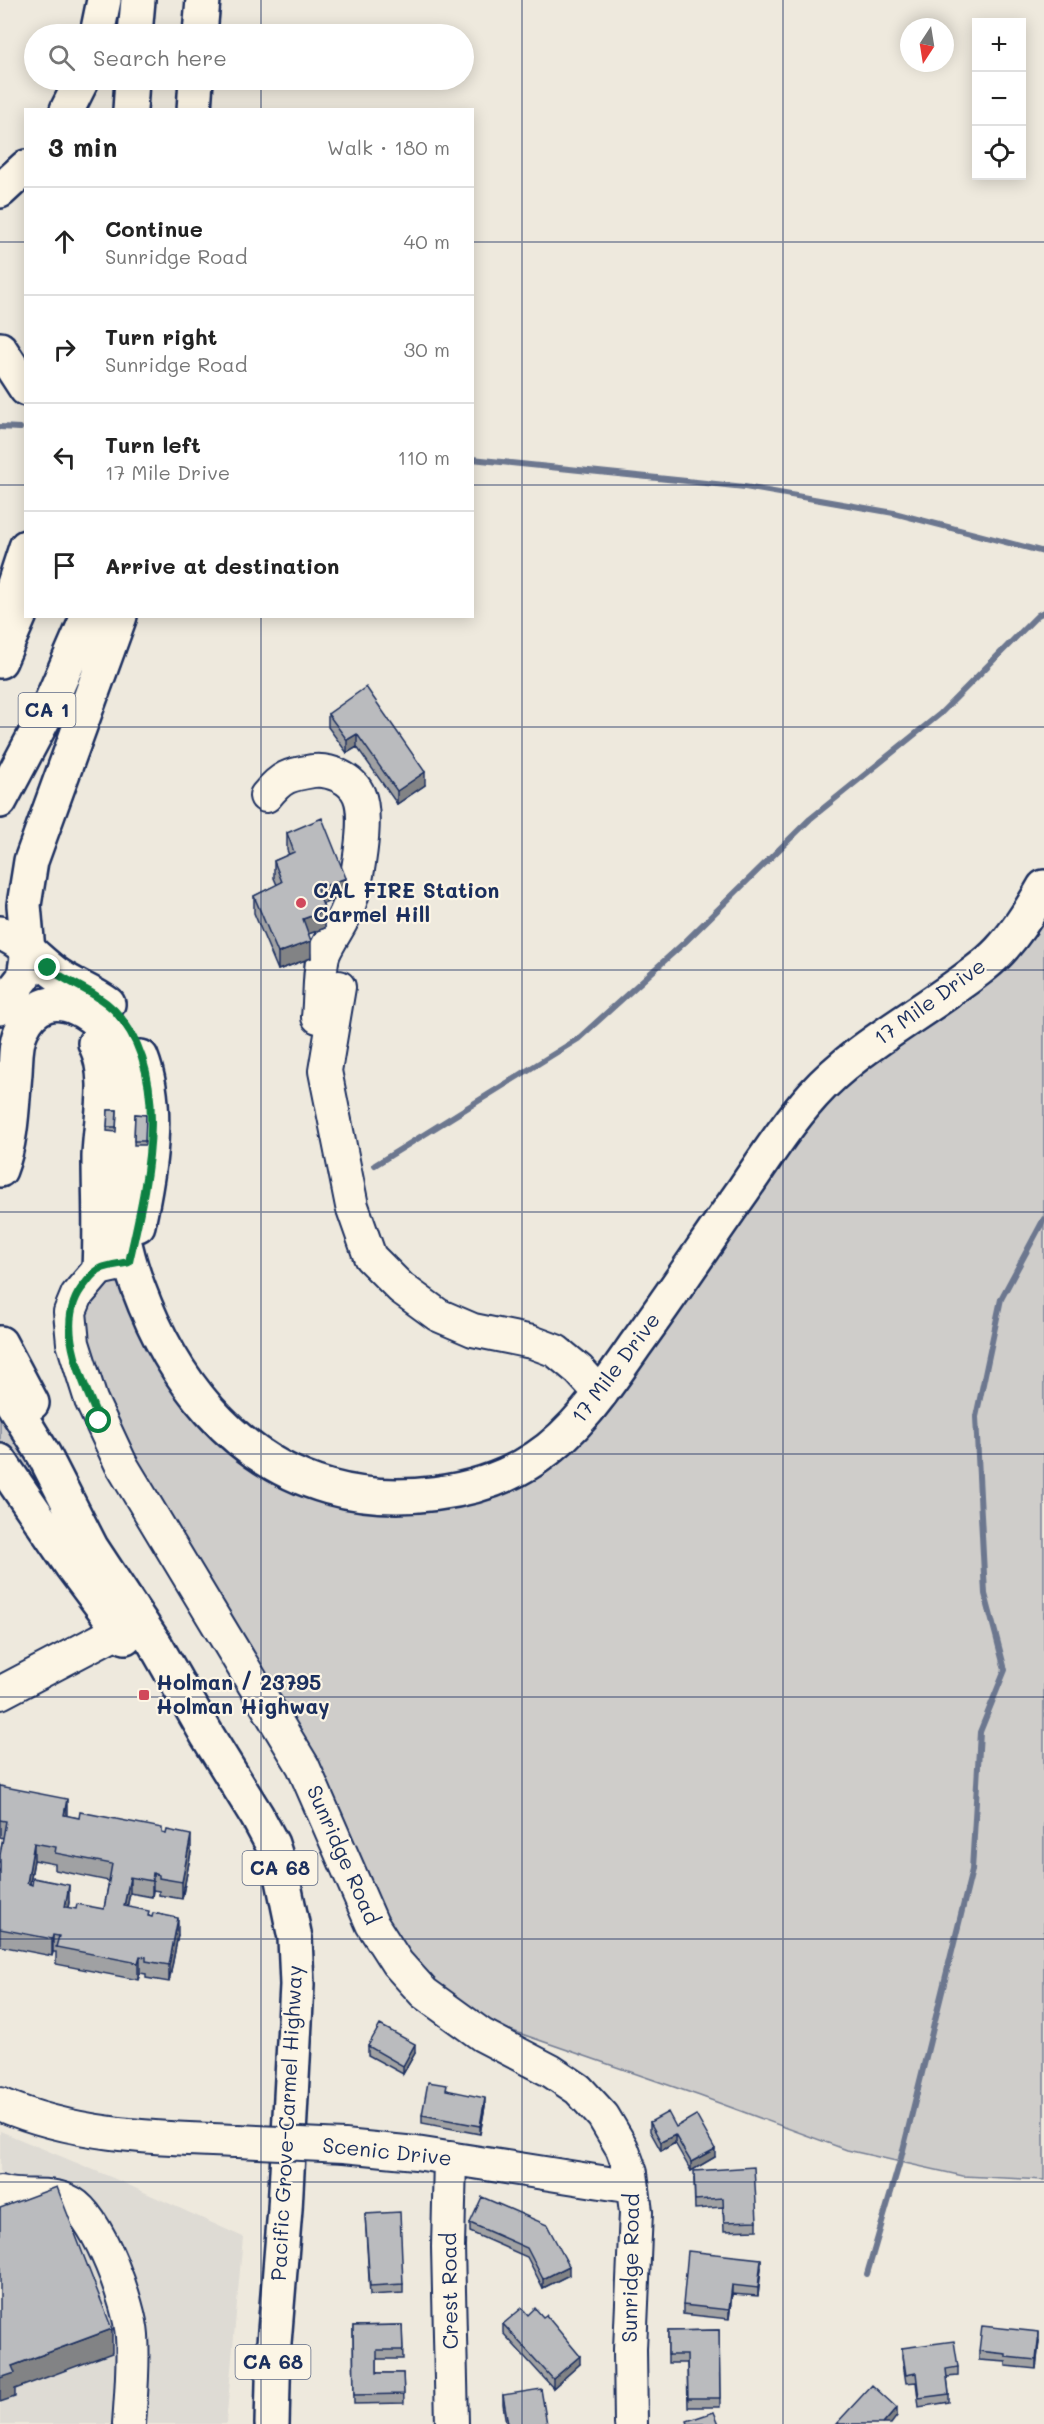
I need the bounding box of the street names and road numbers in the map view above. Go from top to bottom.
road number: CA 1 [18,693,76,727]
street label: 17 Mile Drive [868,951,990,1050]
street label: 17 Mile Drive [564,1306,665,1428]
street label: Sunridge Road [302,1781,387,1928]
road number: CA 68 [242,1851,318,1885]
street label: Pacific Grove-Carmel Highway [264,1964,307,2281]
street label: Scenic Drive [321,2130,453,2171]
street label: Sunridge Road [615,2193,644,2343]
street label: Crest Road [434,2232,463,2350]
road number: CA 68 [236,2345,310,2379]

